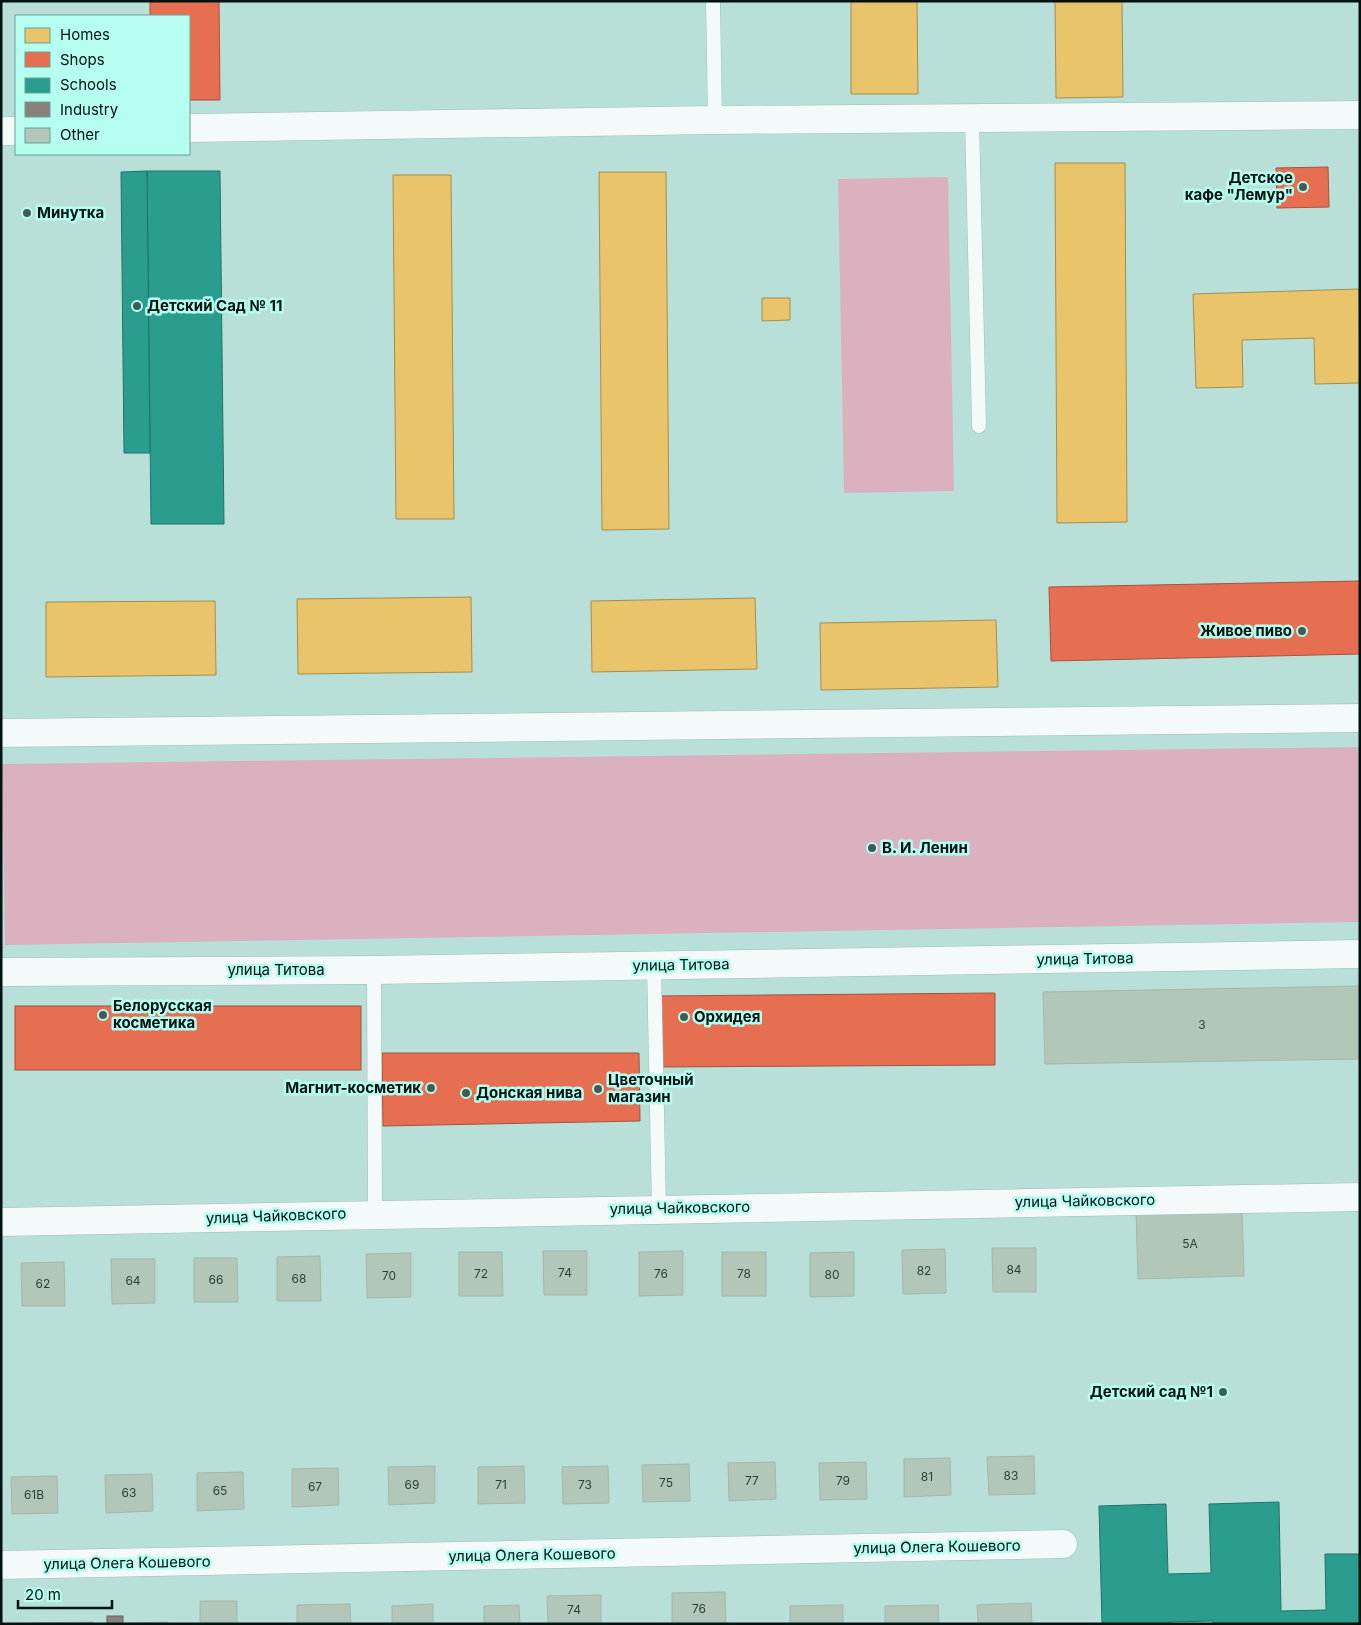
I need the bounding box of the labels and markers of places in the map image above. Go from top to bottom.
place label: Детское кафе "Лемур" [1185,168,1293,204]
marker: Детское кафе "Лемур" [1297,181,1309,193]
place label: Минутка [37,203,104,222]
marker: Минутка [21,207,33,219]
place label: Детский Сад № 11 [147,296,282,315]
marker: Детский Сад № 11 [131,300,143,312]
place label: Живое пиво [1200,621,1292,640]
marker: Живое пиво [1296,625,1308,637]
place label: В. И. Ленин [882,838,968,857]
marker: В. И. Ленин [866,842,878,854]
place label: Белорусская косметика [113,996,212,1032]
place label: Орхидея [694,1007,760,1026]
marker: Белорусская косметика [97,1009,109,1021]
marker: Орхидея [678,1011,690,1023]
place label: Цветочный магазин [608,1070,694,1106]
place label: Магнит-косметик [285,1078,421,1097]
marker: Магнит-косметик [425,1082,437,1094]
place label: Донская нива [476,1083,582,1102]
marker: Цветочный магазин [592,1083,604,1095]
marker: Донская нива [460,1087,472,1099]
place label: Детский сад №1 [1090,1382,1213,1401]
marker: Детский сад №1 [1217,1386,1229,1398]

